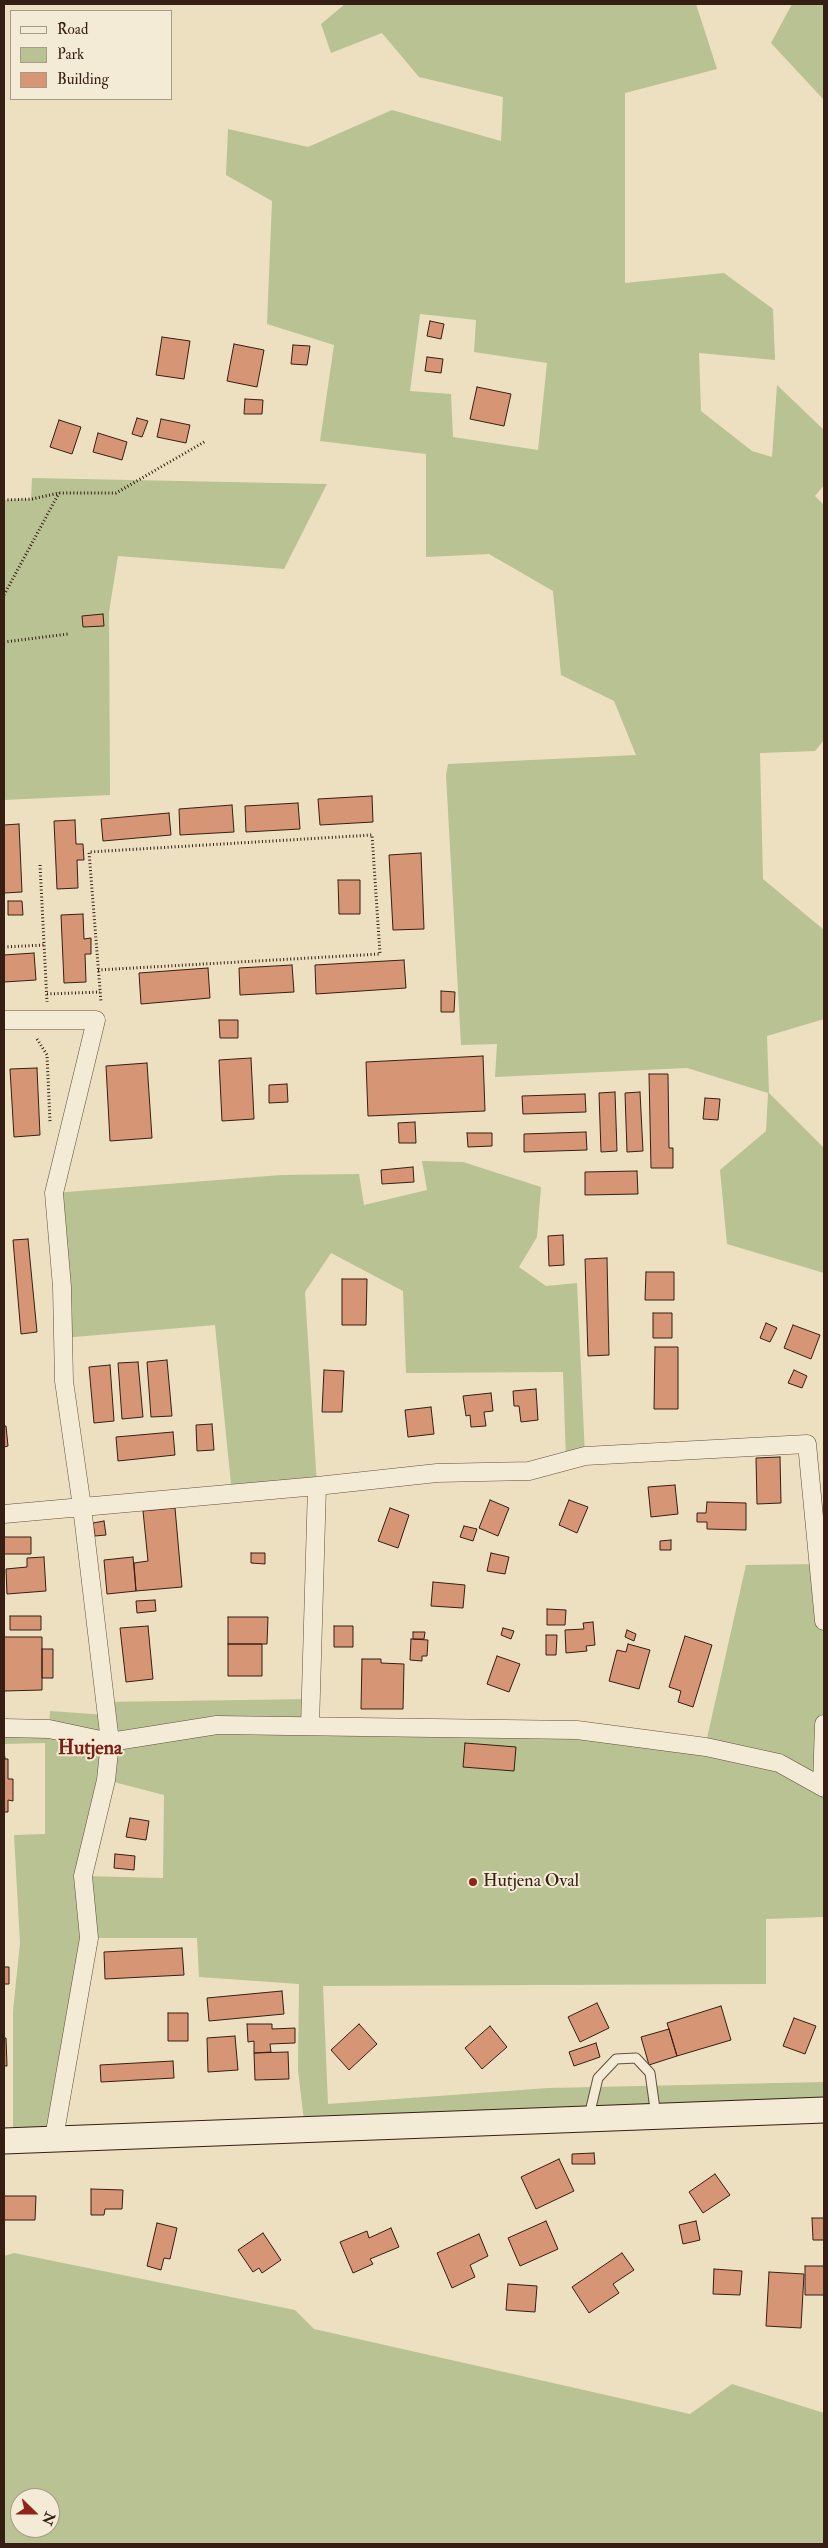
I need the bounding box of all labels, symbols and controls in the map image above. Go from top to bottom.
legend [10,10,172,100]
text: Road [57,20,88,39]
text: Park [57,45,84,64]
text: Building [57,70,109,89]
district label: Hutjena [58,1738,122,1762]
place label: Hutjena Oval [483,1871,579,1893]
marker: Hutjena Oval [467,1876,479,1888]
north arrow [10,2488,60,2538]
text: N [38,2509,59,2527]

